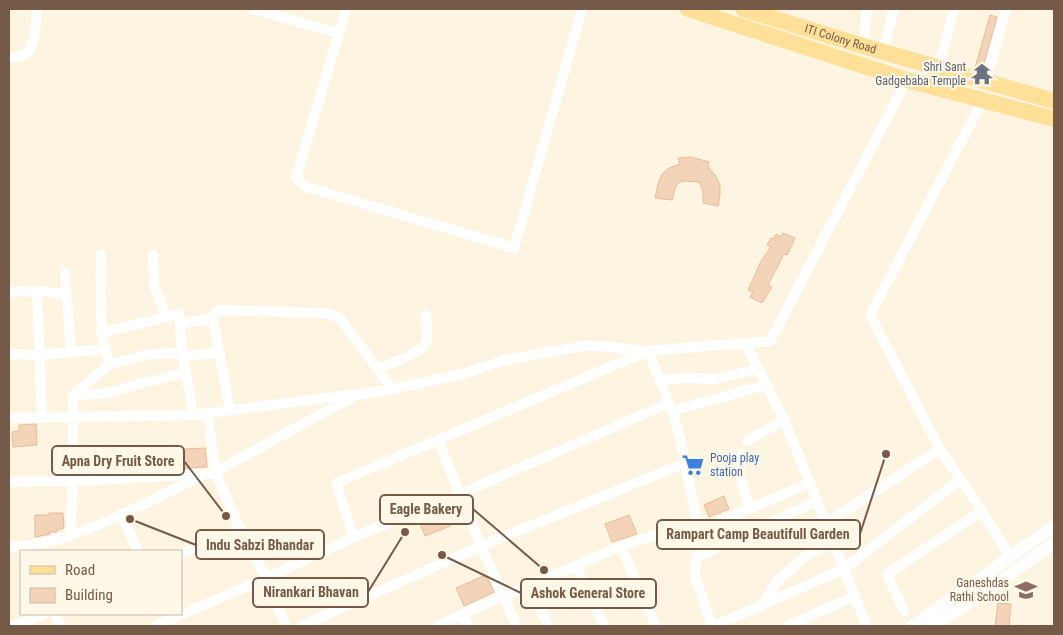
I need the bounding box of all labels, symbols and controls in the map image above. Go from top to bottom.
street label: ITI Colony Road [803,21,878,56]
place label: Shri Sant Gadgebaba Temple [875,60,966,88]
temple icon: Shri Sant Gadgebaba Temple [969,61,995,87]
callout: Apna Dry Fruit Store [52,446,184,475]
place label: Pooja play station [710,451,759,479]
supermarket icon: Pooja play station [680,452,706,478]
text: Apna Dry Fruit Store [62,453,175,469]
callout: Eagle Bakery [380,495,473,524]
text: Eagle Bakery [390,501,463,517]
callout: Rampart Camp Beautifull Garden [657,520,860,549]
text: Rampart Camp Beautifull Garden [666,526,850,542]
callout: Indu Sabzi Bhandar [196,530,324,559]
text: Indu Sabzi Bhandar [206,537,314,553]
legend [20,550,182,615]
text: Road [65,561,95,579]
place label: Ganeshdas Rathi School [950,576,1009,604]
school or university icon: Ganeshdas Rathi School [1013,577,1039,603]
callout: Nirankari Bhavan [253,578,368,607]
callout: Ashok General Store [521,579,656,608]
text: Nirankari Bhavan [263,584,359,600]
text: Ashok General Store [531,585,646,601]
text: Building [65,586,113,604]

